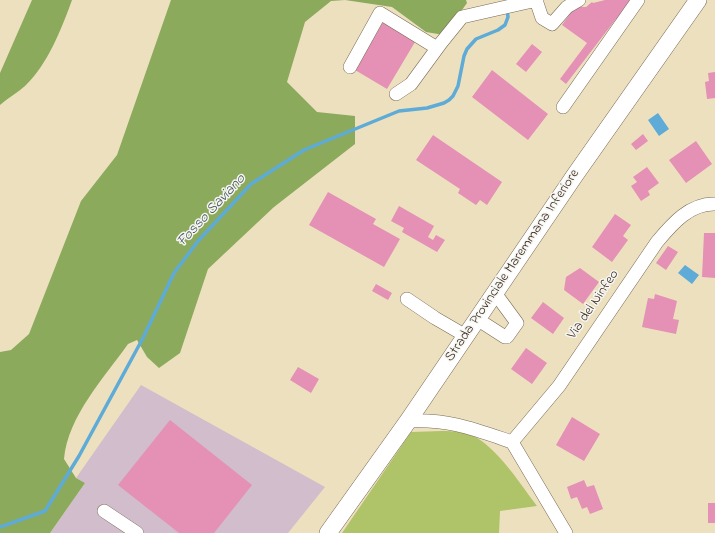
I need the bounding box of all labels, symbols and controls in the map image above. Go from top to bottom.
street label: Strada Provinciale Maremmana Inferiore [442,167,584,365]
water label: Fosso Saviano [174,171,250,251]
street label: Via del Ninfeo [565,267,623,343]

